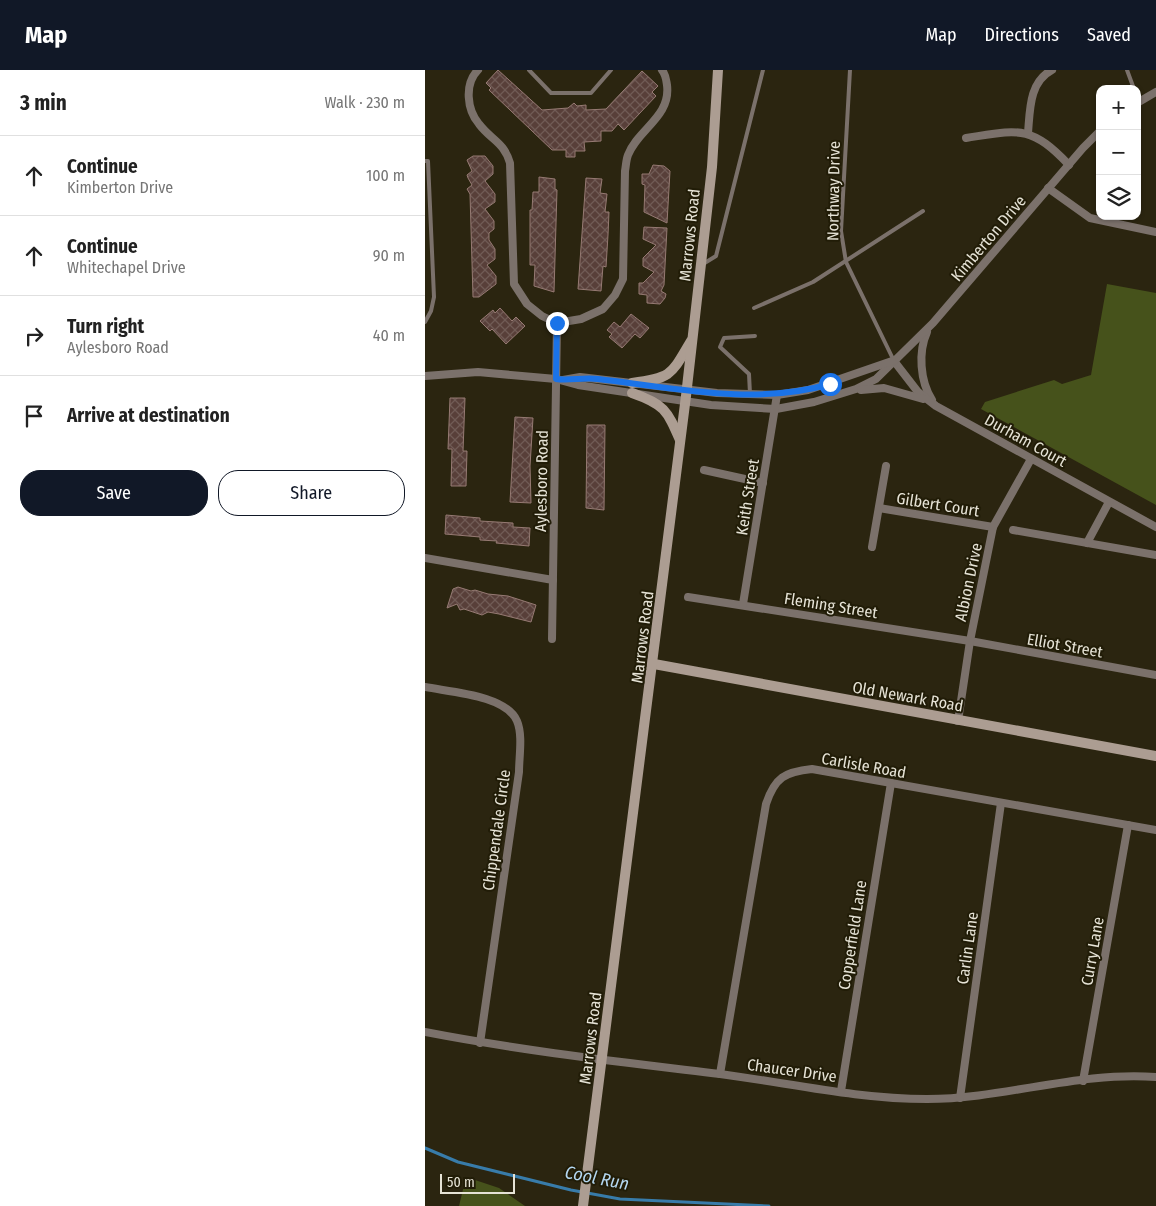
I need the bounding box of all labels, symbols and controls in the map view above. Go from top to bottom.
text: Map [25,21,67,49]
text: Map [925,24,957,46]
text: Directions [985,24,1059,46]
text: Saved [1087,24,1131,46]
map controls [1096,85,1141,220]
button: + [1096,85,1141,130]
text: 3 min [20,90,67,116]
text: Walk · 230 m [325,93,405,112]
button: − [1096,130,1141,175]
street label: Northway Drive [823,141,844,241]
text: Continue [67,155,138,178]
icon: ahead [20,162,48,190]
text: 100 m [366,166,405,185]
button: layers [1096,175,1141,220]
text: Kimberton Drive [67,178,173,197]
street label: Marrows Road [675,188,704,282]
street label: Kimberton Drive [947,191,1030,285]
text: Continue [67,235,138,258]
icon: ahead [20,242,48,270]
text: 90 m [373,246,405,265]
text: Whitechapel Drive [67,258,186,277]
route end [546,312,569,335]
text: Turn right [67,315,144,338]
icon: right [20,322,48,350]
text: 40 m [373,326,405,345]
text: Aylesboro Road [67,338,169,357]
route start [819,373,842,396]
icon: arrive [20,402,48,430]
text: Arrive at destination [67,404,230,427]
street label: Durham Court [981,410,1071,471]
street label: Aylesboro Road [531,430,552,532]
street label: Keith Street [732,457,763,537]
button: Save [20,470,208,516]
button: Share [218,470,405,516]
street label: Gilbert Court [895,489,982,521]
street label: Albion Drive [951,541,986,623]
street label: Fleming Street [783,589,880,622]
street label: Marrows Road [627,590,658,684]
street label: Elliot Street [1026,629,1105,662]
street label: Old Newark Road [851,677,965,716]
street label: Carlisle Road [820,749,908,782]
street label: Chippendale Circle [479,768,514,892]
street label: Copperfield Lane [834,879,871,991]
street label: Carlin Lane [953,911,982,986]
street label: Curry Lane [1077,915,1108,987]
street label: Marrows Road [575,991,606,1085]
street label: Chaucer Drive [746,1055,838,1086]
water label: Cool Run [563,1161,631,1195]
scale bar [440,1171,515,1194]
text: 50 m [447,1174,475,1191]

